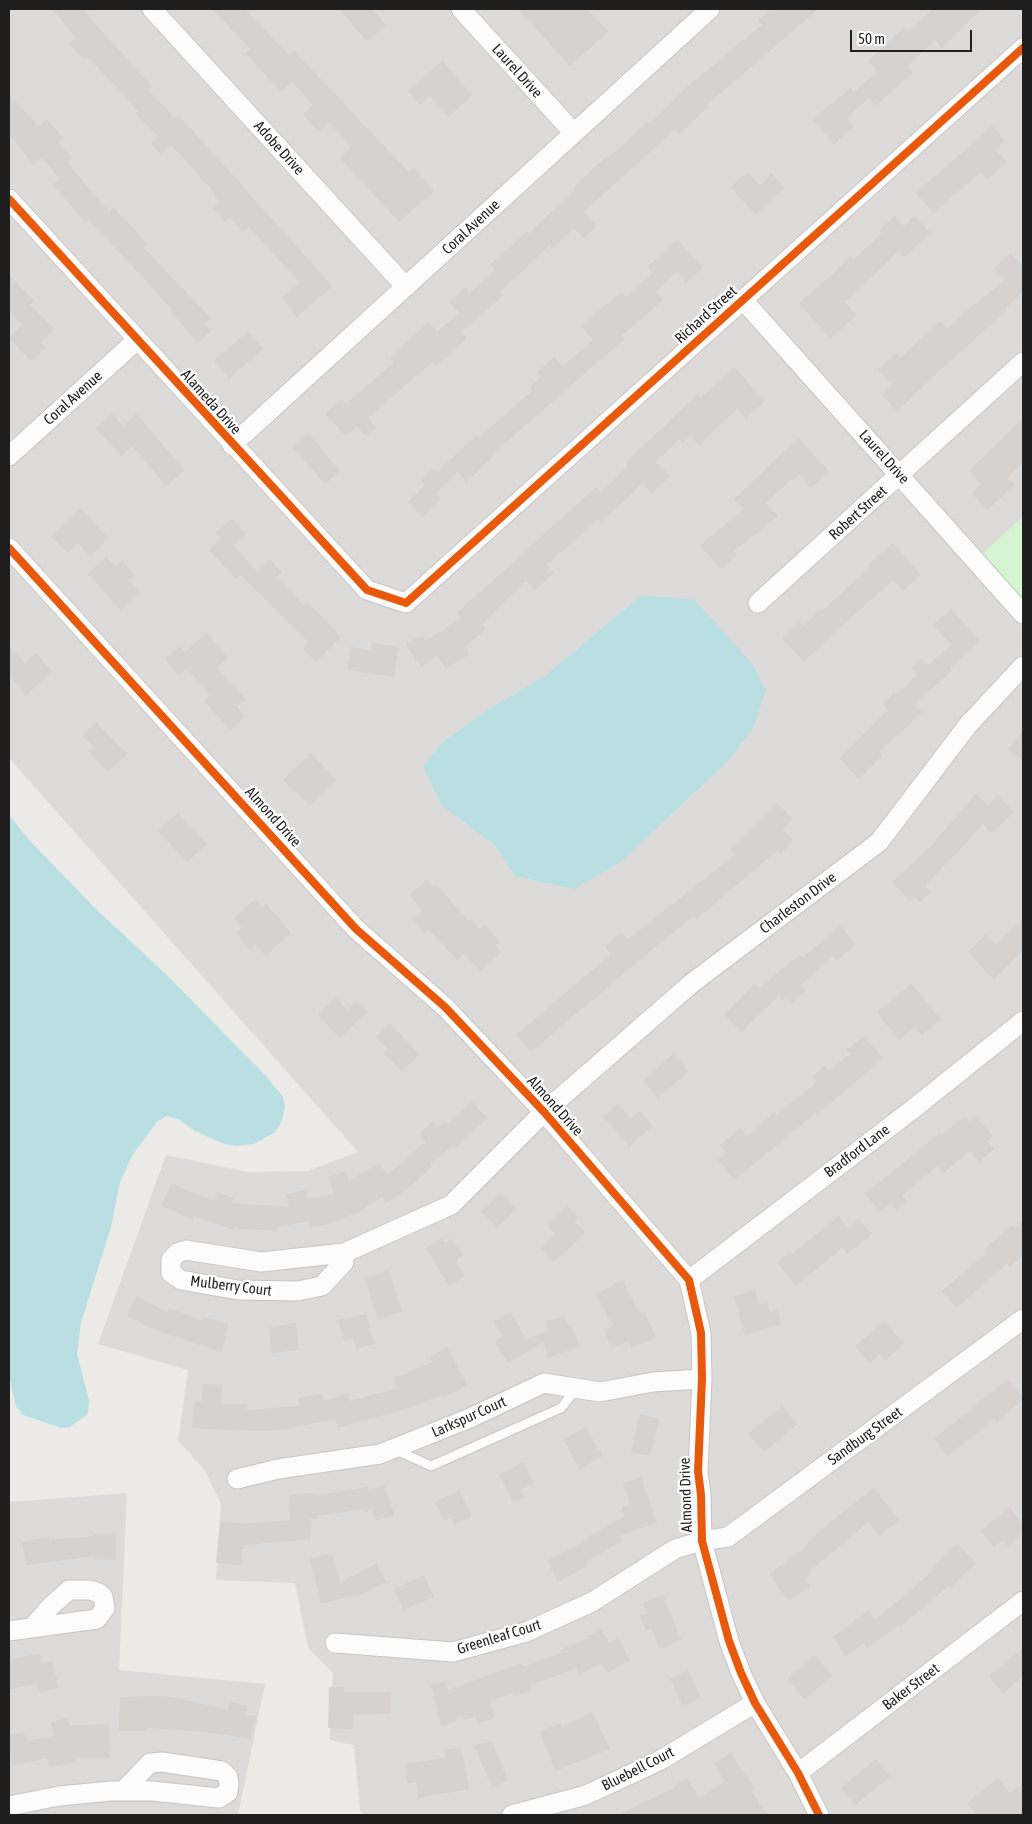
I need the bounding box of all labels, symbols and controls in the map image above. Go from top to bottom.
scale bar [852,20,974,52]
text: 50 m [858,30,885,47]
street label: Laurel Drive [488,40,546,102]
street label: Adobe Drive [250,117,308,179]
street label: Coral Avenue [438,196,504,258]
street label: Richard Street [671,282,741,348]
street label: Alameda Drive [177,366,245,438]
street label: Coral Avenue [40,367,106,429]
street label: Laurel Drive [855,426,913,488]
street label: Robert Street [825,482,891,544]
street label: Almond Drive [241,783,305,851]
street label: Charleston Drive [756,868,840,938]
street label: Almond Drive [523,1072,587,1140]
street label: Bradford Lane [821,1121,893,1181]
street label: Mulberry Court [189,1272,273,1300]
street label: Larkspur Court [429,1393,509,1441]
street label: Sandburg Street [824,1403,906,1469]
street label: Almond Drive [676,1457,696,1533]
street label: Greenleaf Court [455,1616,543,1658]
street label: Baker Street [879,1660,943,1714]
street label: Bluebell Court [599,1743,677,1795]

